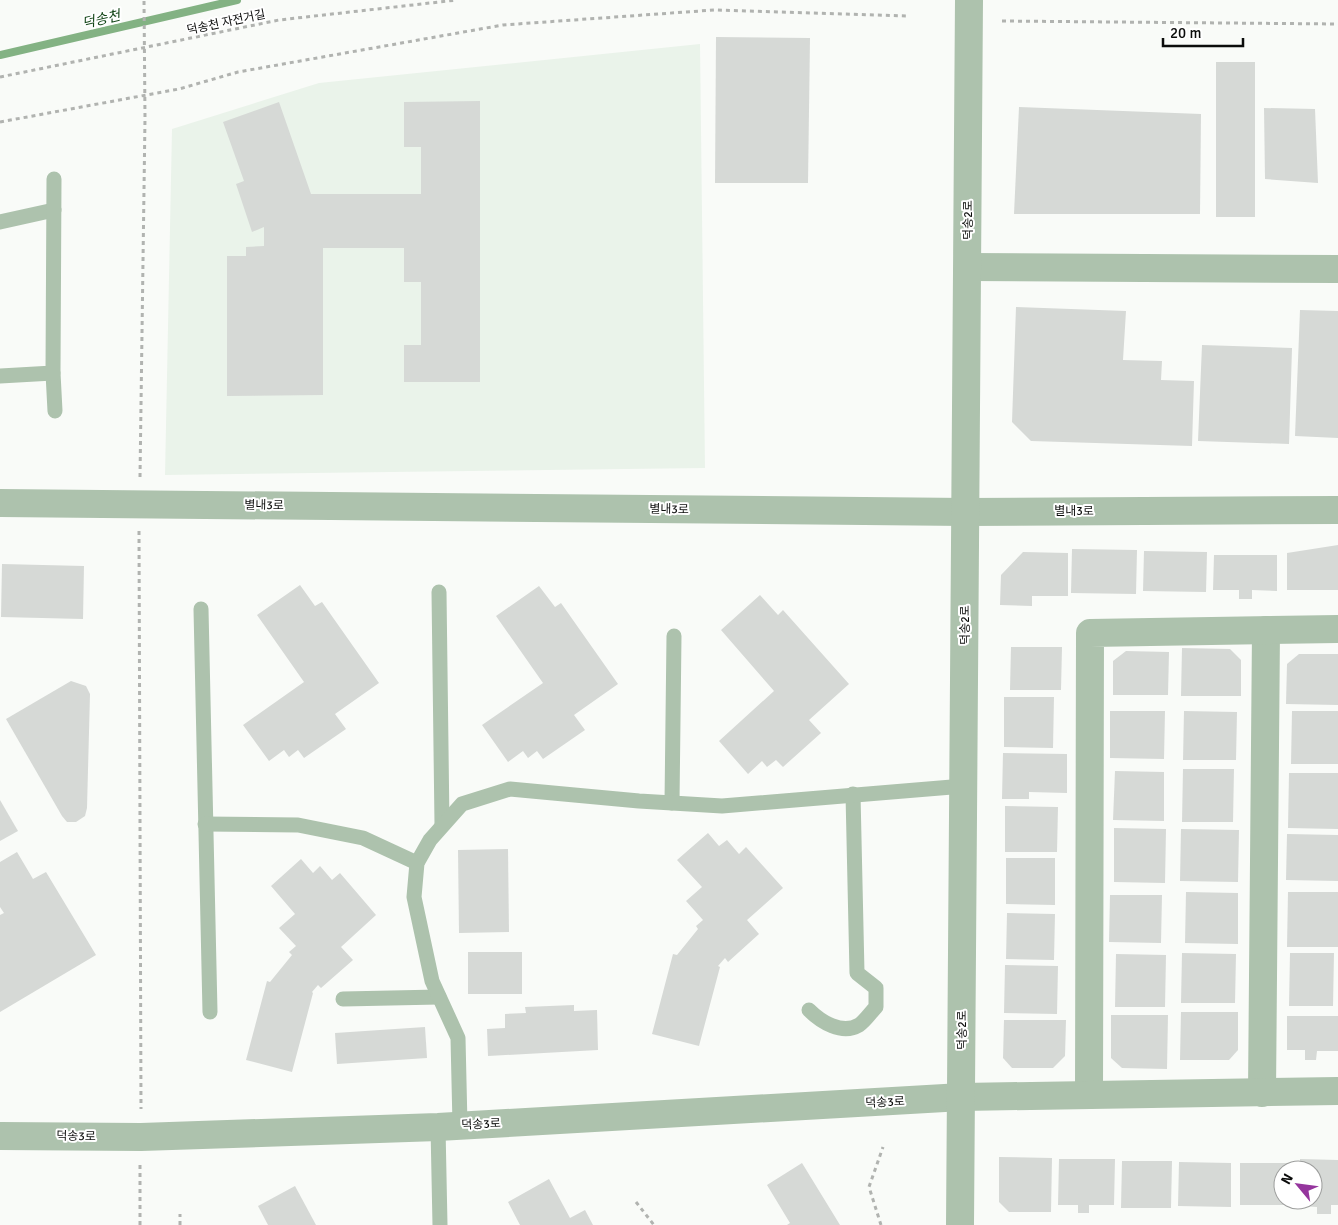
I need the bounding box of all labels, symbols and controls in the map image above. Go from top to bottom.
water label: 덕송천 [80,7,123,32]
street label: 덕송천 자전거길 [185,7,267,38]
scale bar [1163,15,1243,47]
text: 20 m [1170,24,1201,42]
street label: 덕송2로 [961,200,976,240]
street label: 별내3로 [244,498,284,513]
street label: 별내3로 [649,502,689,517]
street label: 별내3로 [1054,504,1094,519]
street label: 덕송2로 [958,605,973,645]
street label: 덕송2로 [955,1010,970,1050]
street label: 덕송3로 [865,1094,905,1111]
street label: 덕송3로 [461,1116,501,1133]
street label: 덕송3로 [56,1129,96,1144]
north arrow [1273,1160,1323,1210]
text: N [1277,1171,1297,1187]

